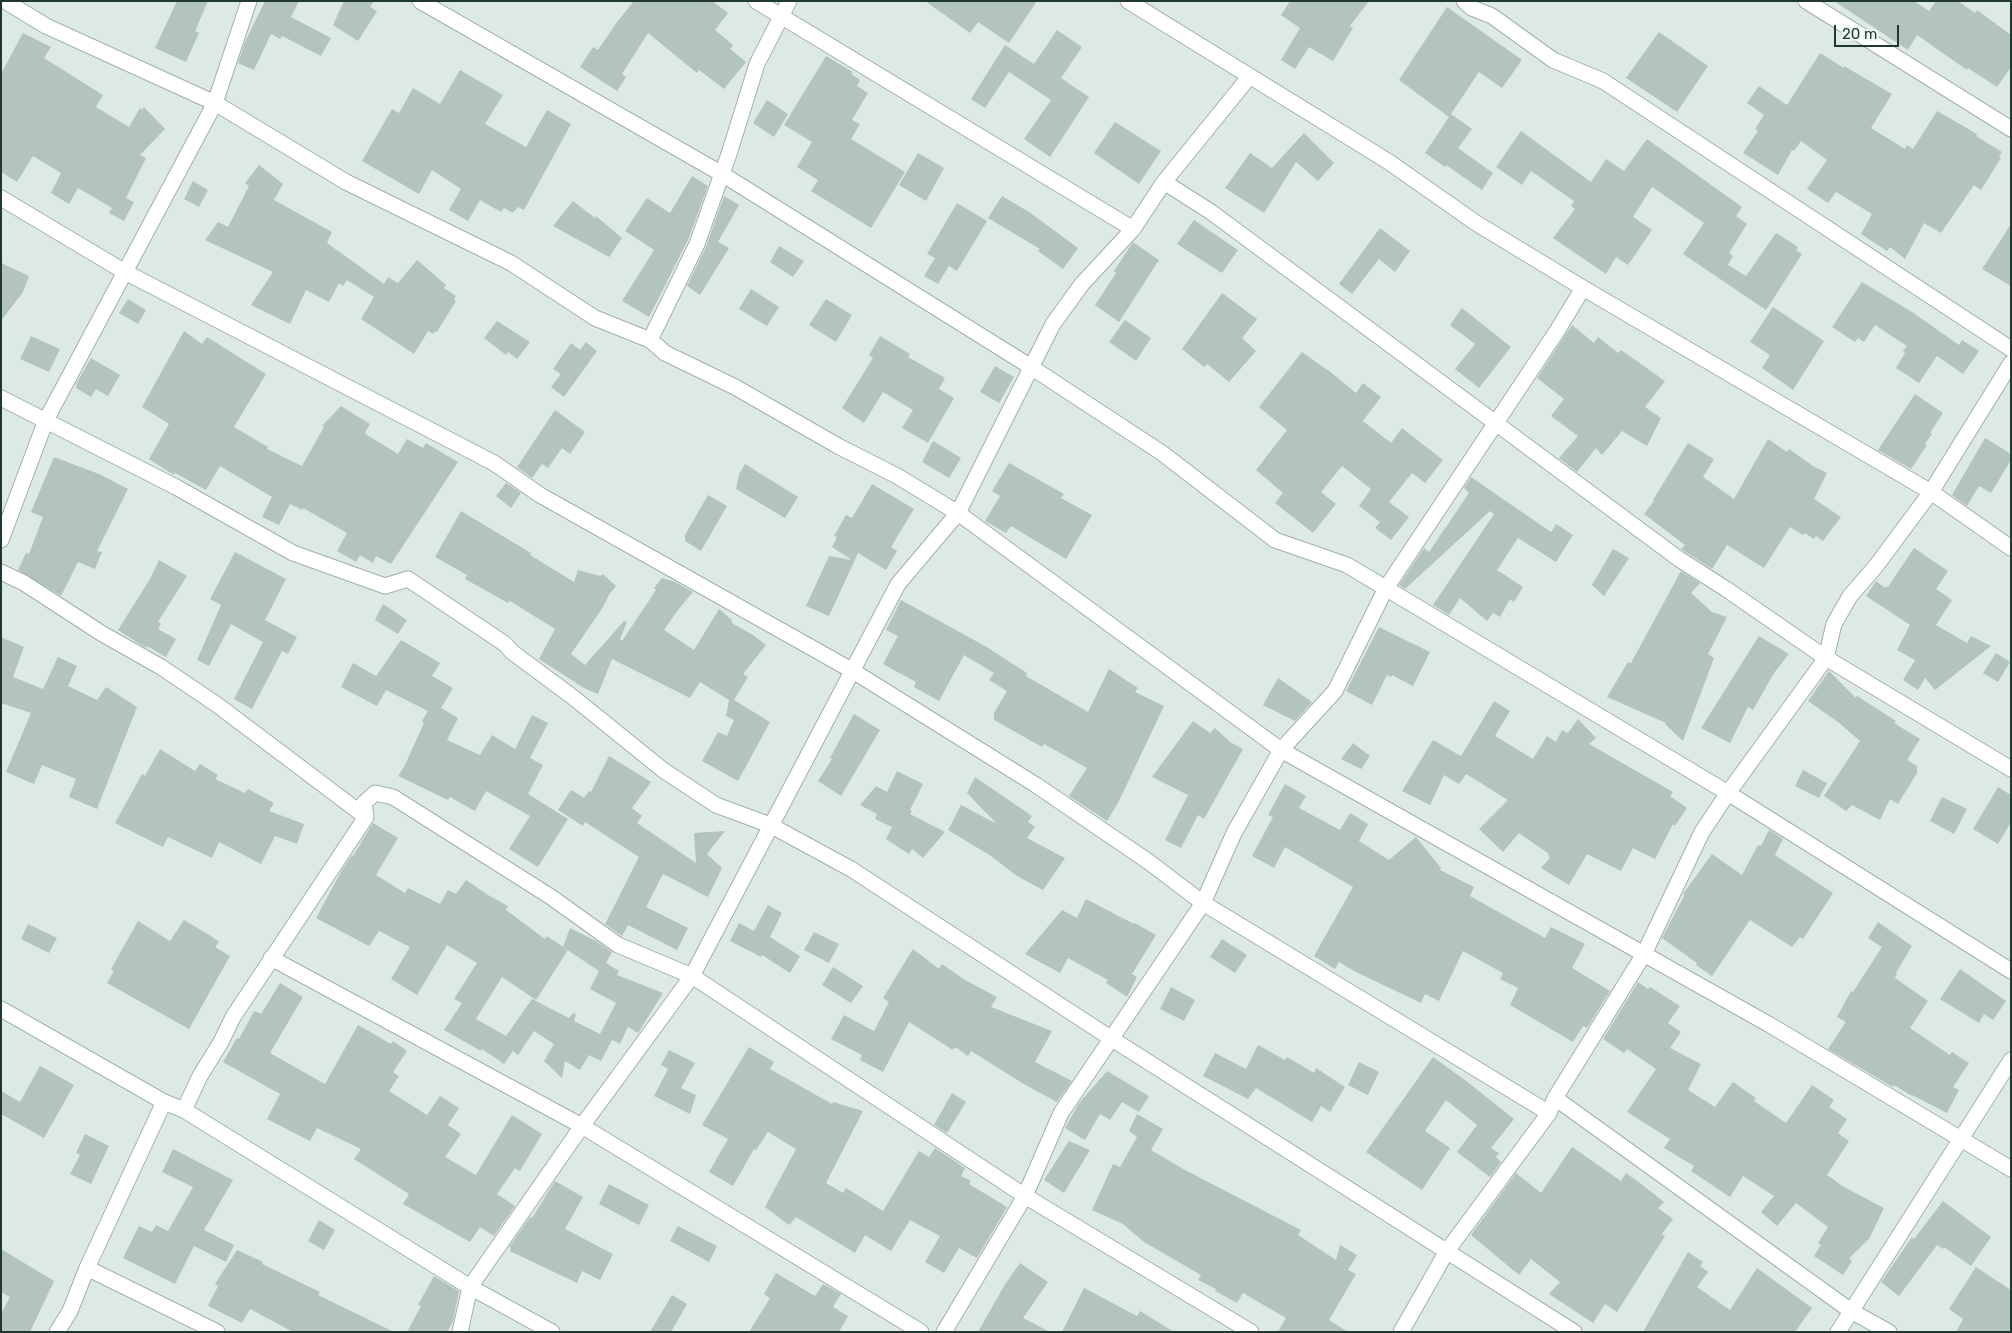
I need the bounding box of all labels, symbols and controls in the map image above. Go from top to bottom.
scale bar [1837,15,1902,47]
text: 20 m [1842,25,1877,43]

